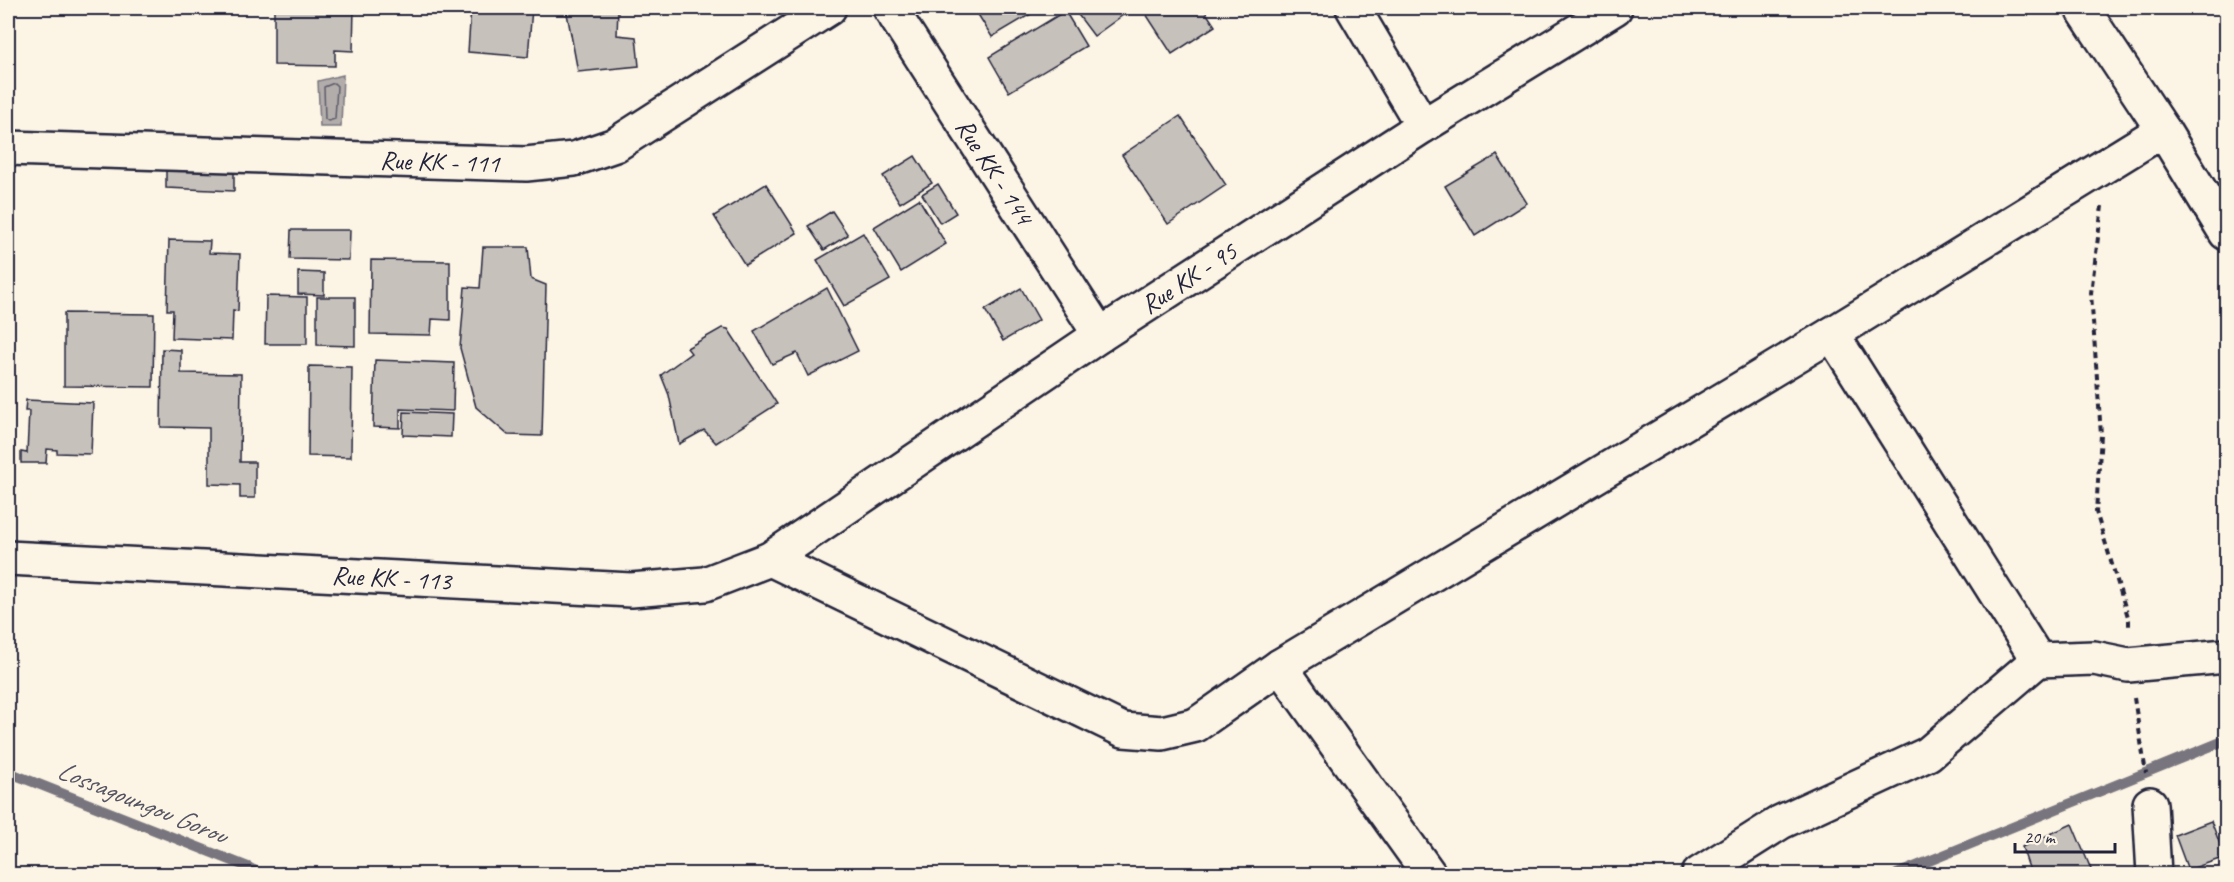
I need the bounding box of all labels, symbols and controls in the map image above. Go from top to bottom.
street label: Rue KK - 144 [948,112,1042,233]
street label: Rue KK - 111 [380,144,501,180]
street label: Rue KK - 95 [1135,234,1244,321]
street label: Rue KK - 113 [331,559,454,598]
water label: Lossagoungou Gorou [53,753,235,853]
scale bar [2015,816,2116,854]
text: 20 m [2024,826,2057,848]

